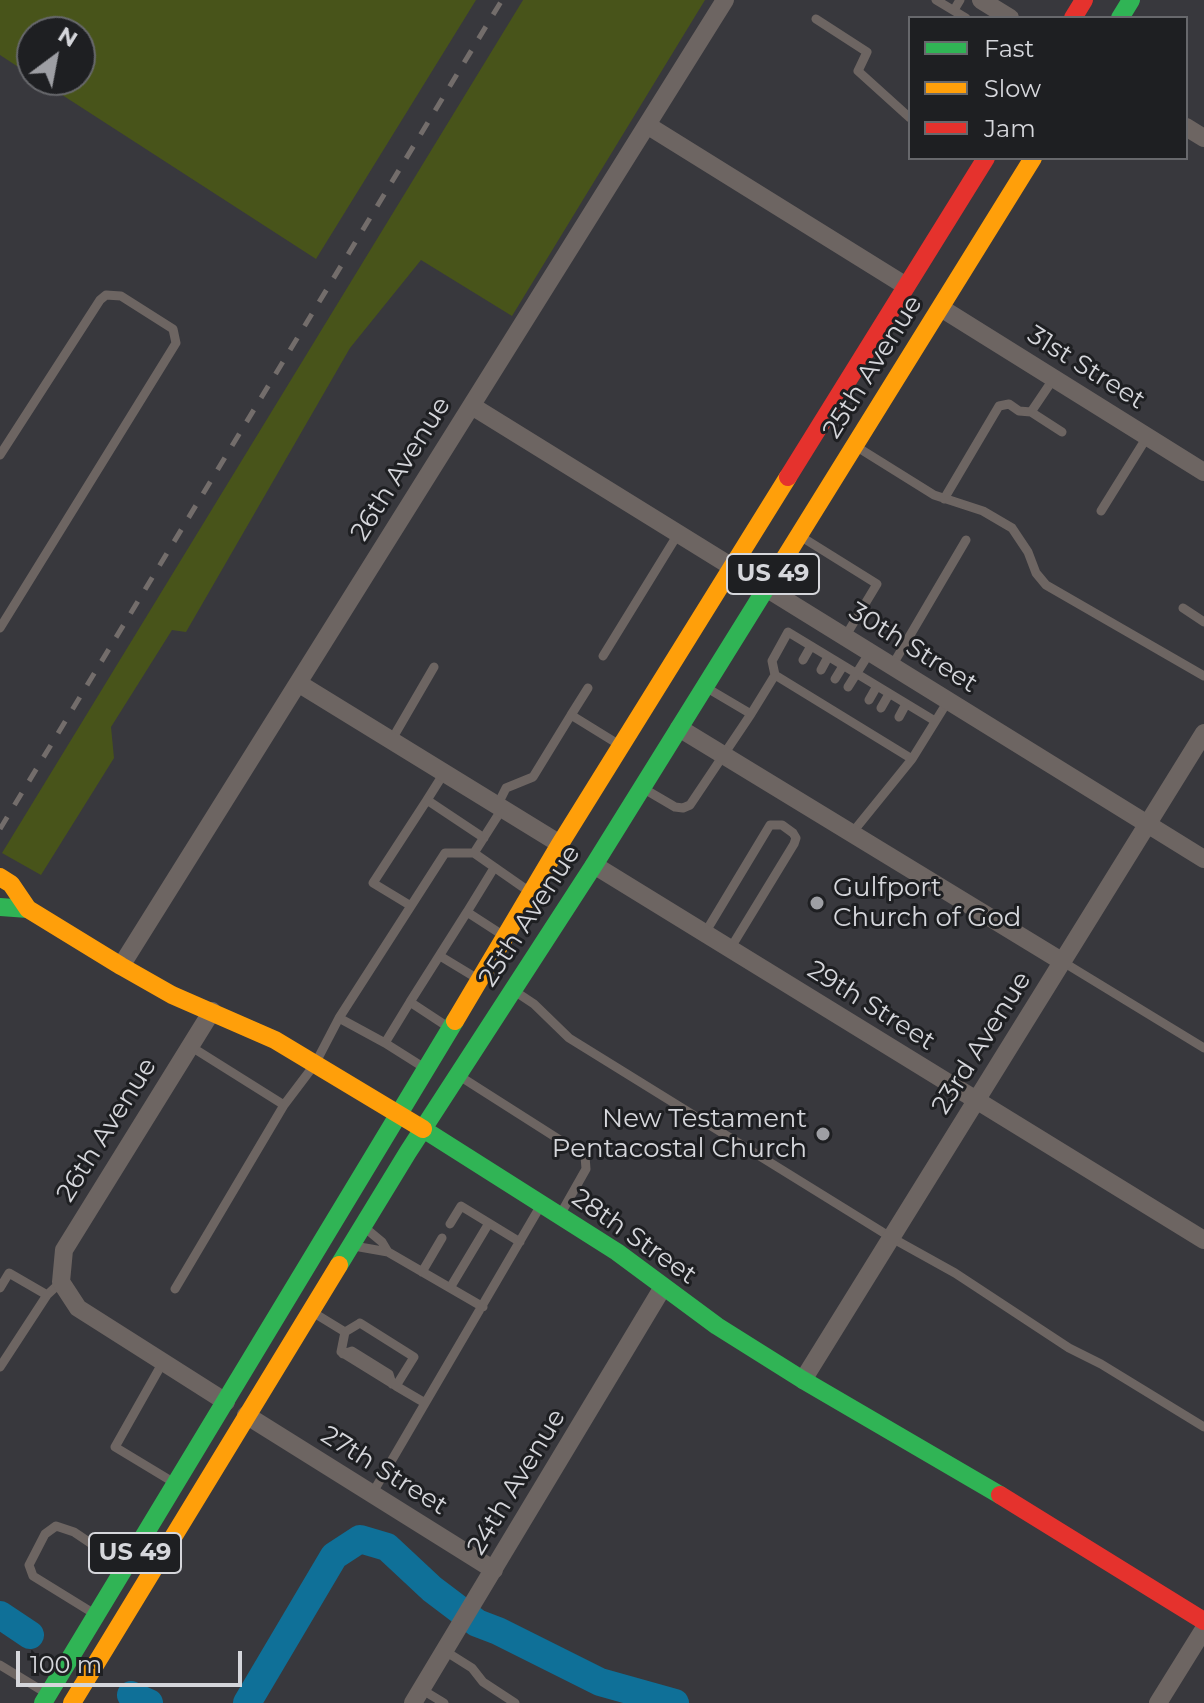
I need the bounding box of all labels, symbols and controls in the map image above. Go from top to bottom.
north arrow [16,16,96,96]
legend [908,16,1188,160]
text: N [53,21,83,53]
text: Fast [984,34,1034,63]
text: Slow [984,74,1041,103]
text: Jam [984,114,1036,143]
street label: 25th Avenue [817,290,929,444]
street label: 31st Street [1021,320,1151,416]
street label: 26th Avenue [344,391,458,547]
road number: US 49 [727,554,819,594]
street label: 30th Street [843,596,983,700]
street label: 25th Avenue [473,839,587,993]
place label: Gulfport Church of God [833,872,1021,934]
marker: Gulfport Church of God [808,894,826,912]
street label: 29th Street [801,955,941,1057]
street label: 23rd Avenue [926,966,1038,1120]
street label: 26th Avenue [50,1052,164,1208]
place label: New Testament Pentacostal Church [552,1103,807,1164]
marker: New Testament Pentacostal Church [814,1125,832,1143]
street label: 28th Street [566,1183,702,1291]
street label: 24th Avenue [461,1403,573,1561]
street label: 27th Street [315,1420,453,1522]
road number: US 49 [89,1533,181,1573]
scale bar [20,1635,246,1685]
text: 100 m [30,1650,102,1679]

